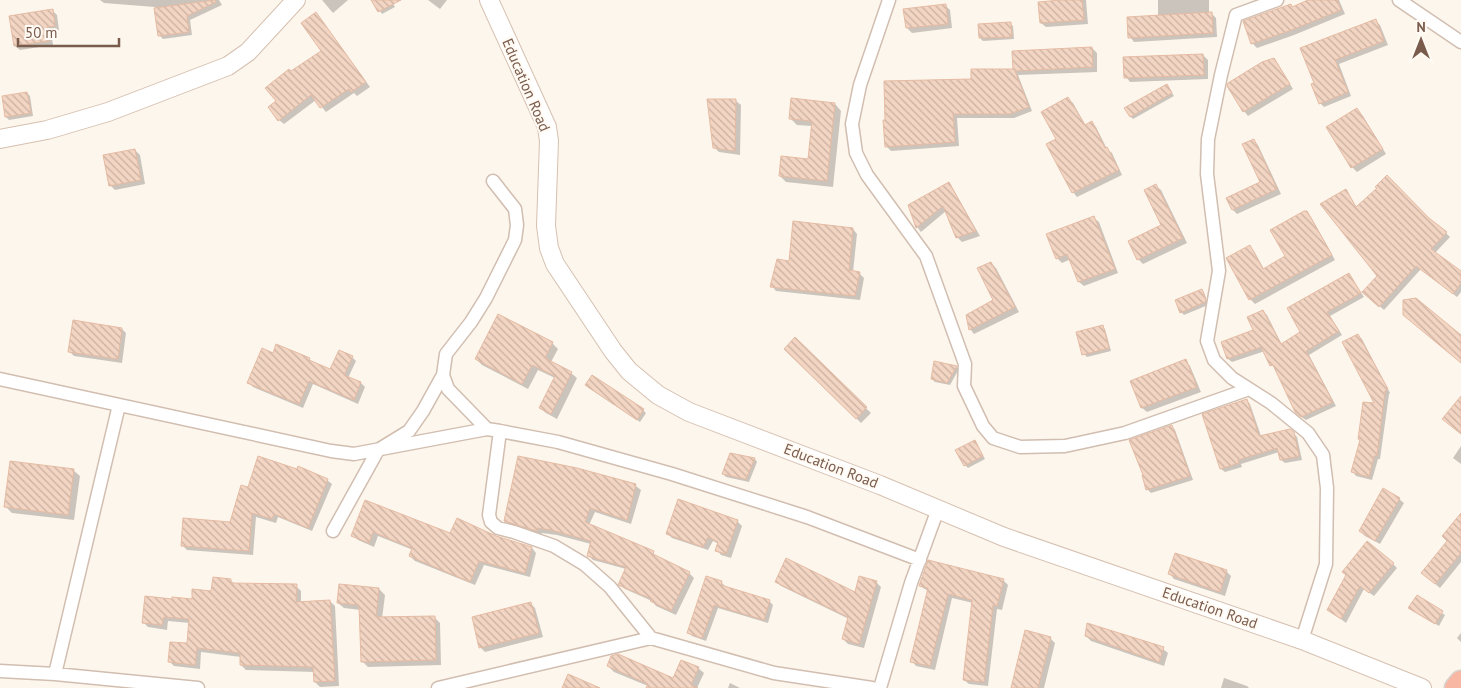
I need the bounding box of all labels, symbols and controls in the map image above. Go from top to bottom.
scale bar [18,15,119,47]
north arrow [1396,15,1446,65]
text: N [1416,18,1426,36]
text: 50 m [25,23,58,42]
street label: Education Road [498,35,555,134]
street label: Education Road [781,439,881,492]
street label: Education Road [1160,582,1260,633]

